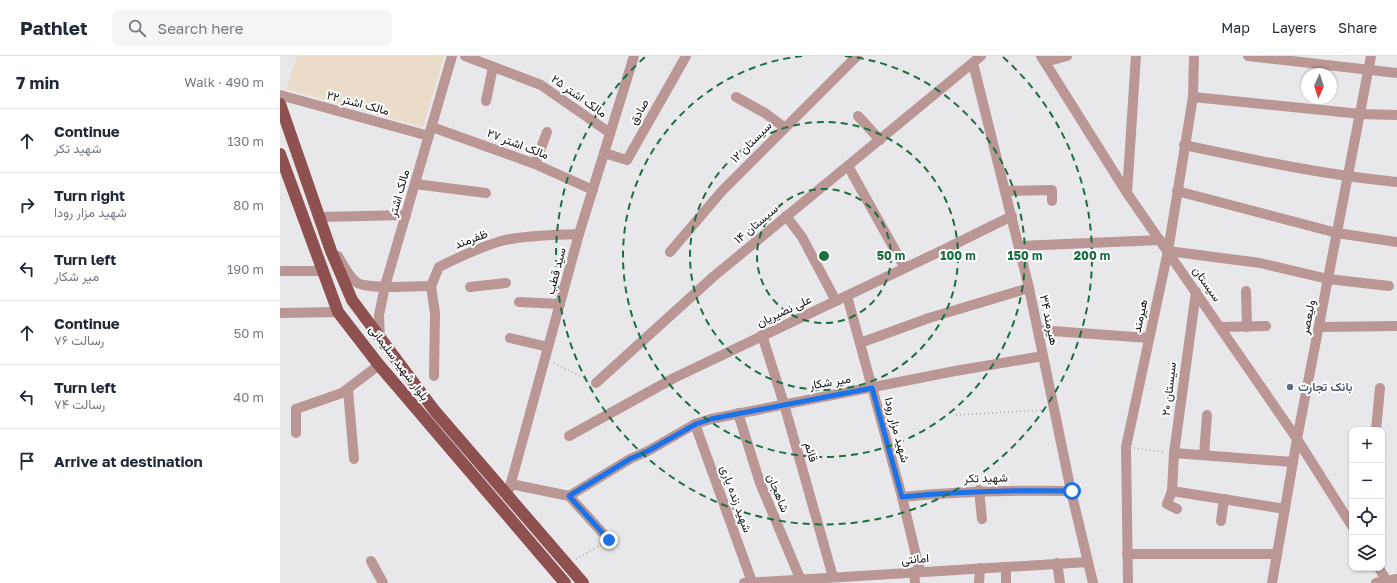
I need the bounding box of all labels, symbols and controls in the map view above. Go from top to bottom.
search box [112,10,392,46]
text: Pathlet [20,16,88,39]
icon: search [126,17,148,39]
text: Search here [158,19,244,37]
text: Map [1221,19,1250,36]
text: Layers [1272,19,1316,36]
text: Share [1338,19,1377,36]
north arrow [1301,68,1337,104]
street label: مالک اشتر ۲۵ [548,71,610,121]
text: 7 min [16,72,59,93]
text: Walk · 490 m [184,74,264,90]
street label: مالک اشتر ۲۲ [325,87,391,119]
street label: صادق [625,96,652,127]
street label: سیستان ۱۲ [727,118,775,166]
text: Continue [54,122,120,140]
street label: مالک اشتر ۲۷ [485,125,551,163]
icon: ahead [16,130,38,152]
text: 130 m [227,133,264,149]
text: شهید تکر [54,140,102,156]
street label: مالک اشتر [384,167,413,219]
text: Turn right [54,186,125,204]
icon: right [16,194,38,216]
text: 80 m [233,197,264,213]
street label: سیستان ۱۴ [731,201,781,246]
text: شهید مزار رودا [54,204,127,220]
street label: ظفرمند [452,225,490,253]
street label: سید قطب [542,246,569,296]
text: 50 m [877,248,905,263]
text: 100 m [940,248,976,263]
text: 150 m [1008,248,1042,263]
text: 200 m [1074,248,1110,263]
centre of rings [817,249,831,263]
text: Turn left [54,250,116,268]
icon: left [16,258,38,280]
text: 190 m [227,261,264,277]
street label: سیستان [1190,263,1225,304]
text: میر شکار [54,268,99,284]
street label: علی نصیریان [754,291,814,331]
street label: هیرمند ۳۴ [1036,293,1062,347]
street label: هیرمند [1129,298,1151,334]
street label: ولیعصر [1297,298,1319,337]
text: Continue [54,314,120,332]
icon: ahead [16,322,38,344]
street label: بلوار شهید سلیمانی [365,322,433,404]
text: 50 m [234,325,264,341]
text: رسالت ۷۶ [54,332,104,348]
street label: سیستان ۲۰ [1158,361,1179,417]
street label: میر شکار [807,371,852,394]
text: Turn left [54,378,116,396]
place label: بانک تجارت [1298,379,1353,395]
marker: بانک تجارت [1285,382,1295,392]
icon: left [16,386,38,408]
text: 40 m [233,389,264,405]
text: رسالت ۷۴ [54,396,105,412]
street label: شهید مزار رودا [881,396,913,464]
map controls [1349,427,1385,571]
button: + [1349,427,1385,463]
street label: قائم [801,440,821,464]
icon: arrive [16,450,38,472]
text: Arrive at destination [54,452,203,470]
street label: شهید زنده یاری [716,463,756,535]
button: − [1349,463,1385,499]
street label: شهید تکر [963,470,1008,486]
street label: شاهجان [764,471,793,514]
route start [1063,482,1081,500]
button: locate [1349,499,1385,535]
route end [600,531,618,549]
button: layers [1349,535,1385,571]
street label: امانتی [901,550,929,568]

